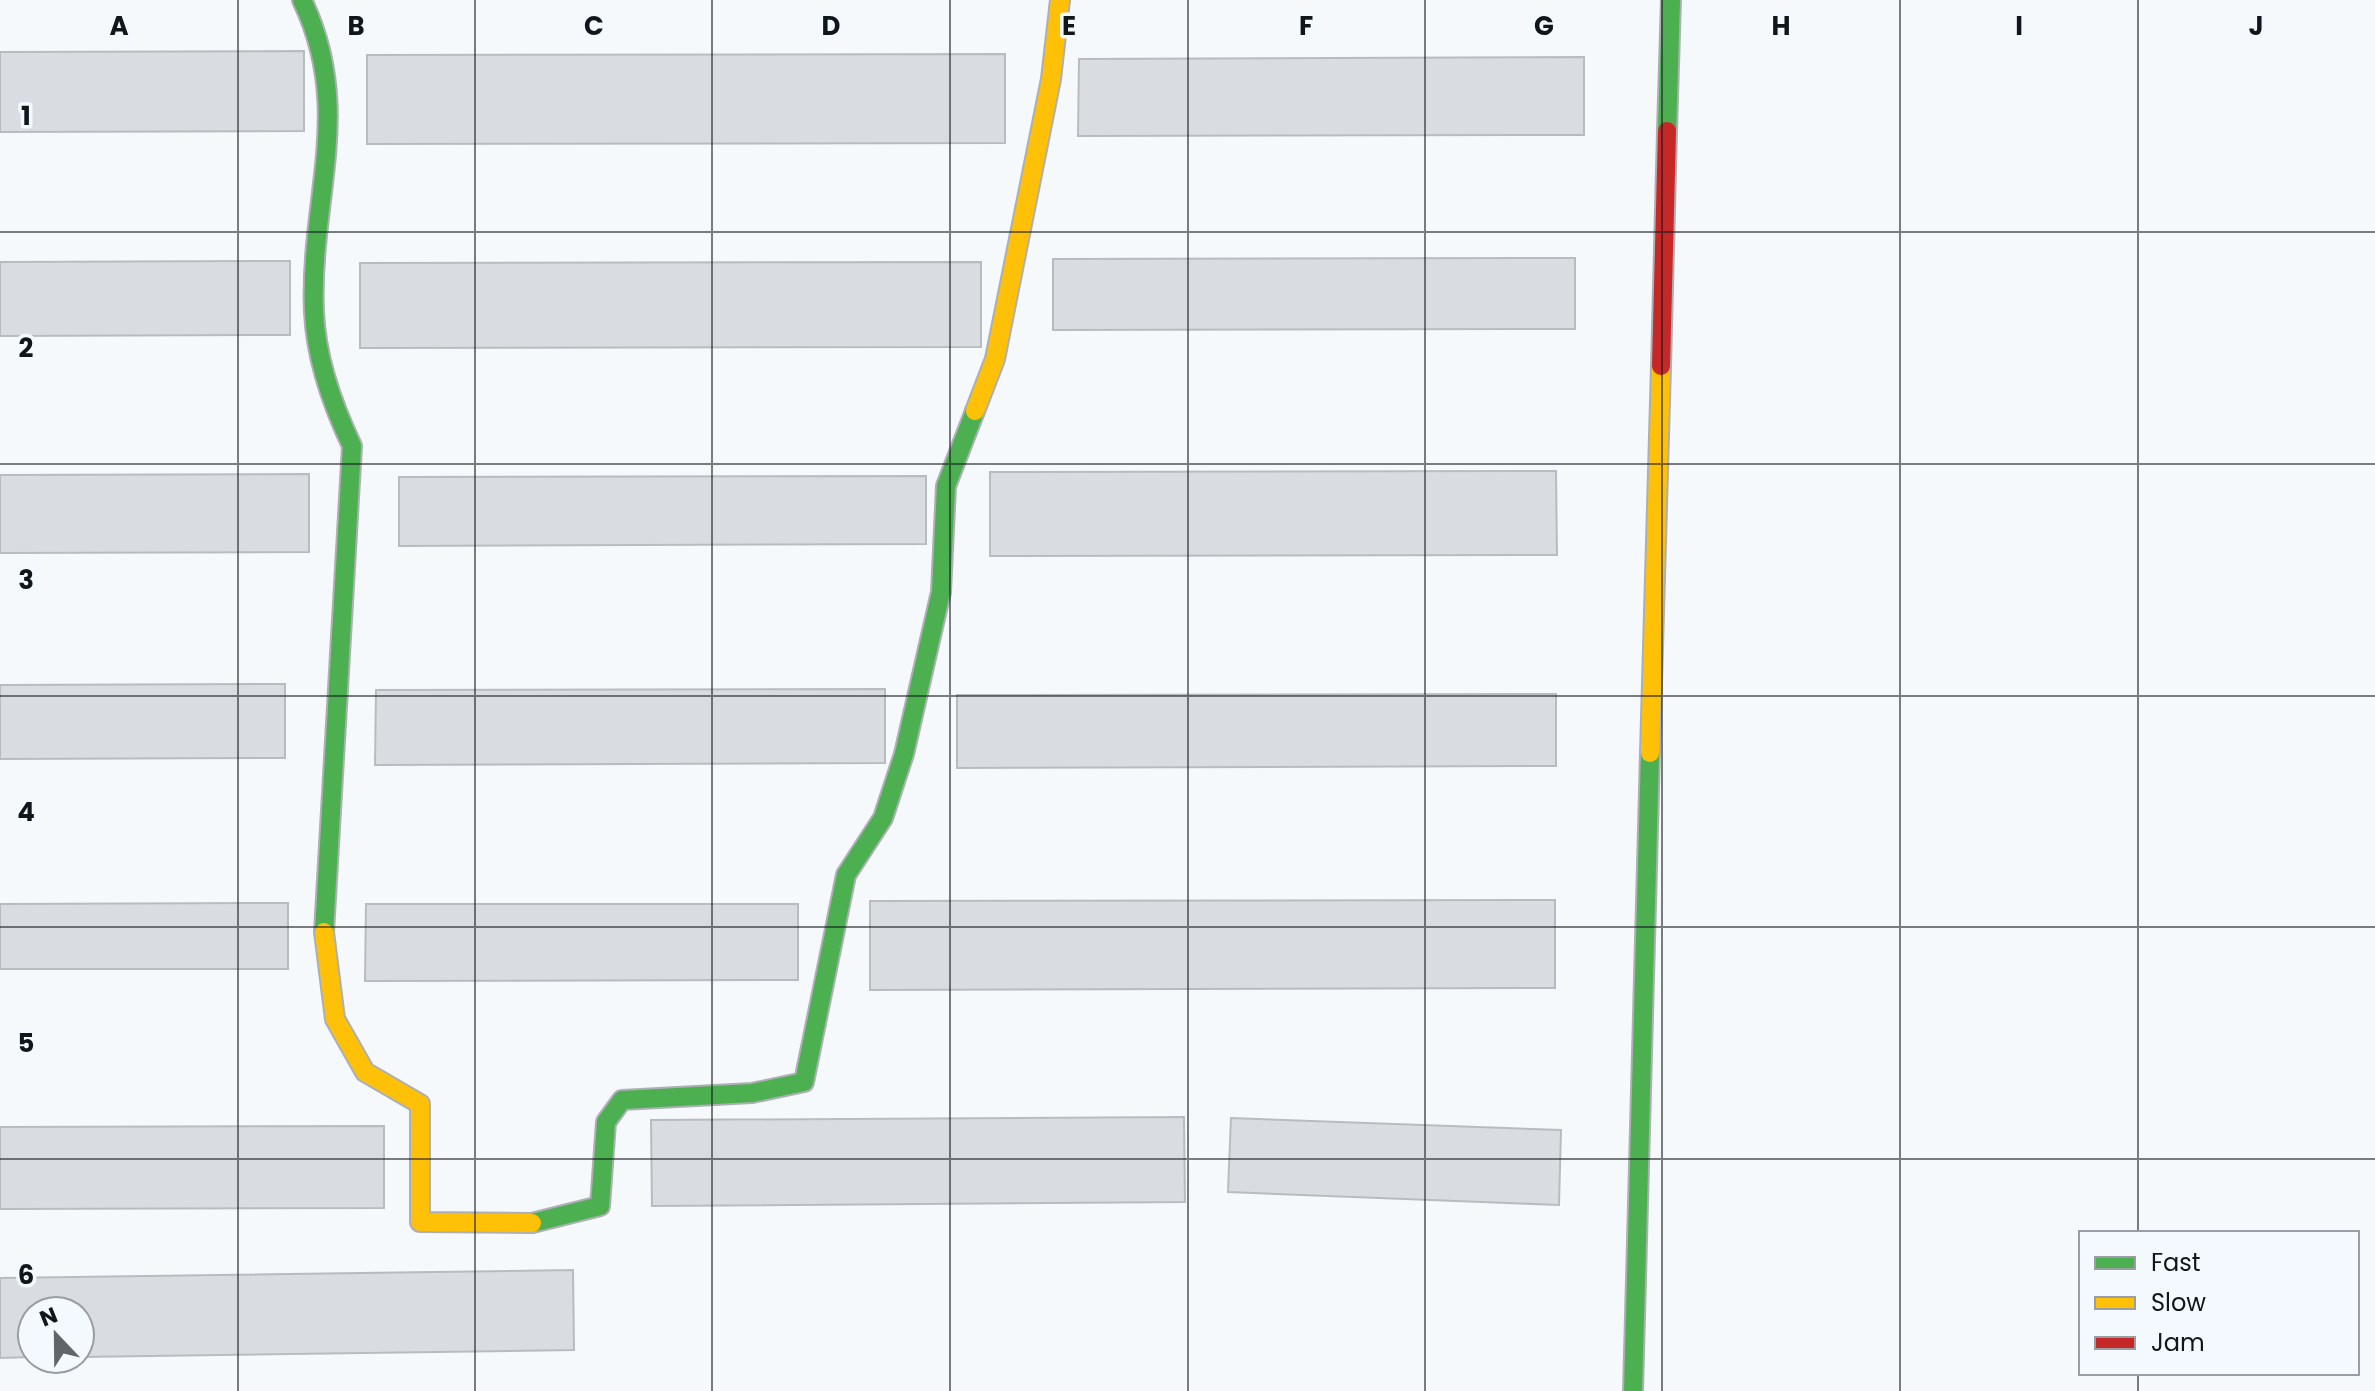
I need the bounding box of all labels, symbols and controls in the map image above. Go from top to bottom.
text: A [109,8,129,44]
text: B [347,8,365,44]
text: C [584,8,604,44]
text: D [822,8,841,44]
text: E [1062,8,1076,44]
text: F [1299,8,1313,44]
text: G [1534,8,1554,44]
text: H [1771,8,1791,44]
text: I [2015,8,2023,44]
text: J [2248,8,2264,44]
text: 1 [21,98,31,134]
text: 2 [19,330,34,366]
text: 3 [18,562,34,598]
text: 4 [17,794,35,830]
text: 5 [18,1025,34,1061]
legend [2079,1231,2359,1375]
text: Fast [2151,1246,2201,1279]
text: 6 [18,1257,34,1293]
text: Slow [2151,1286,2206,1319]
north arrow [16,1295,96,1375]
text: N [35,1299,62,1334]
text: Jam [2151,1326,2205,1359]

